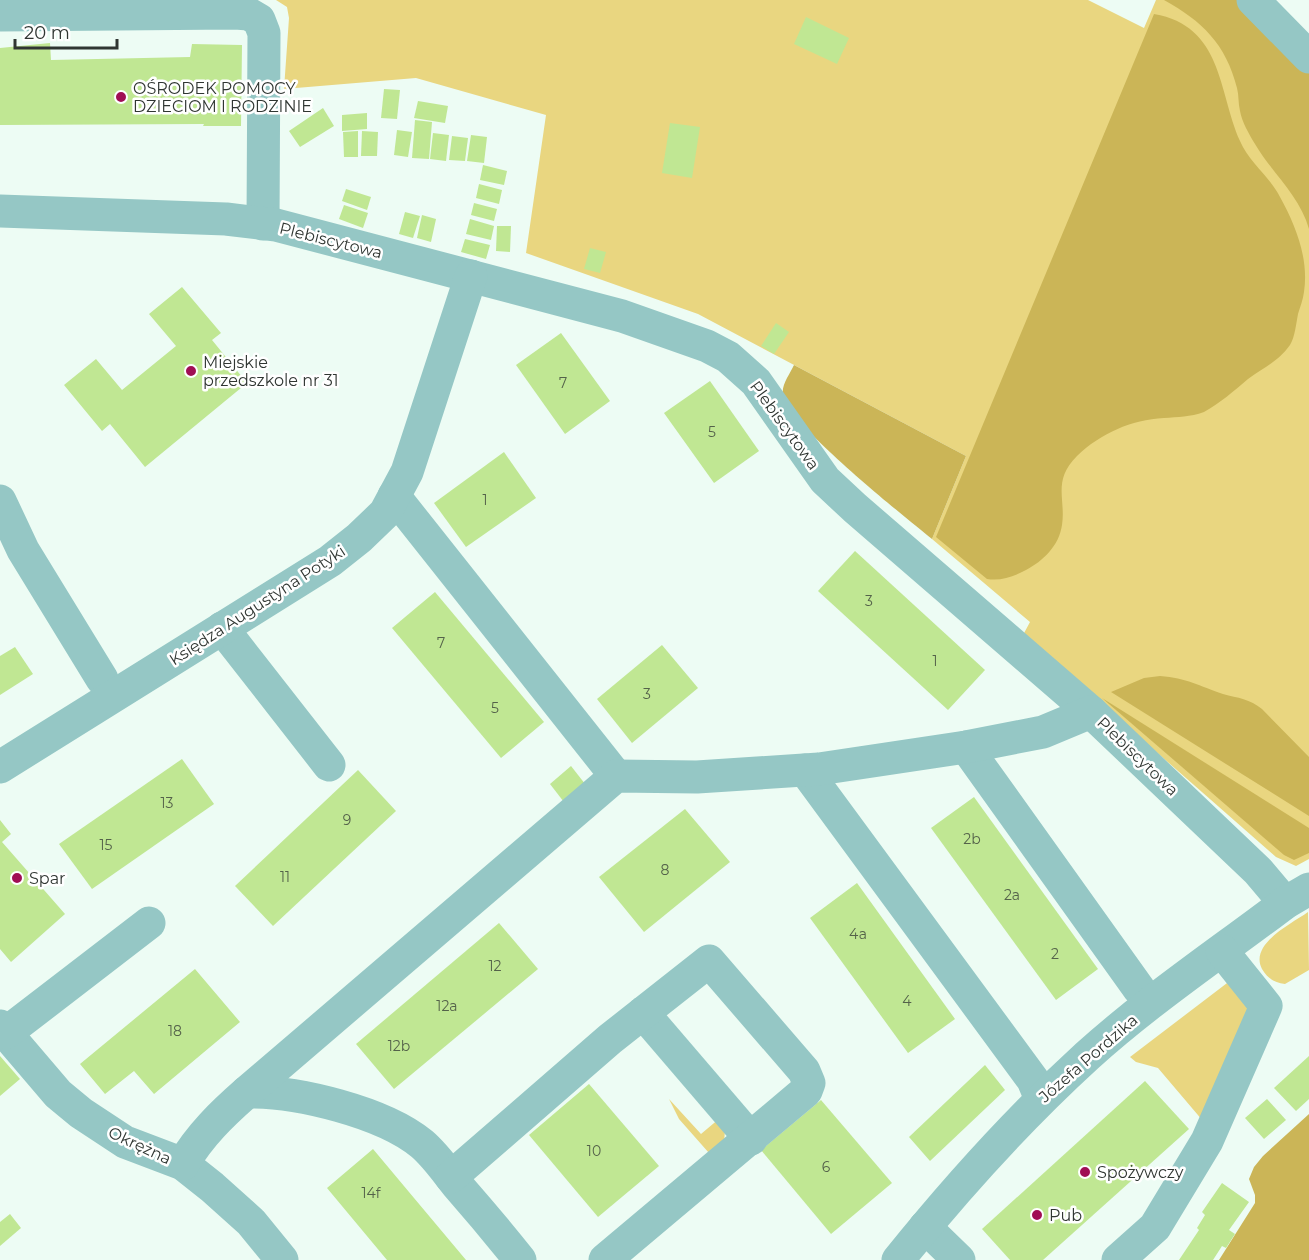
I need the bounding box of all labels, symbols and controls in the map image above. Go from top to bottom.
scale bar [15,12,117,50]
text: 20 m [24,22,70,44]
place label: OŚRODEK POMOCY DZIECIOM I RODZINIE [133,79,312,116]
marker: OŚRODEK POMOCY DZIECIOM I RODZINIE [114,90,128,104]
street label: Plebiscytowa [277,219,384,262]
place label: Miejskie przedszkole nr 31 [203,353,338,390]
marker: Miejskie przedszkole nr 31 [184,364,198,378]
house number: 7 [559,374,567,392]
street label: Plebiscytowa [746,377,823,473]
house number: 5 [708,423,716,441]
house number: 1 [482,491,488,509]
street label: Księdza Augustyna Potyki [166,541,349,669]
house number: 3 [865,592,873,610]
house number: 7 [437,634,445,652]
house number: 1 [932,652,938,670]
house number: 3 [643,685,651,703]
house number: 5 [491,699,499,717]
street label: Plebiscytowa [1093,713,1182,800]
house number: 13 [161,794,174,812]
house number: 9 [343,811,351,829]
house number: 2b [963,830,981,848]
house number: 15 [100,836,113,854]
house number: 8 [661,861,670,879]
house number: 11 [280,868,290,886]
place label: Spar [29,869,66,888]
marker: Spar [10,871,24,885]
house number: 2a [1004,886,1020,904]
house number: 4a [849,925,867,943]
house number: 2 [1051,945,1059,963]
house number: 12 [488,957,502,975]
house number: 4 [902,992,912,1010]
house number: 12a [436,997,458,1015]
street label: Józefa Pordzika [1034,1010,1141,1107]
house number: 18 [168,1022,182,1040]
house number: 12b [388,1037,410,1055]
street label: Okrężna [105,1123,174,1168]
house number: 10 [587,1142,601,1160]
house number: 6 [822,1158,831,1176]
place label: Spożywczy [1097,1163,1184,1182]
marker: Spożywczy [1078,1165,1092,1179]
house number: 14f [361,1184,382,1202]
place label: Pub [1049,1206,1082,1225]
marker: Pub [1030,1208,1044,1222]

